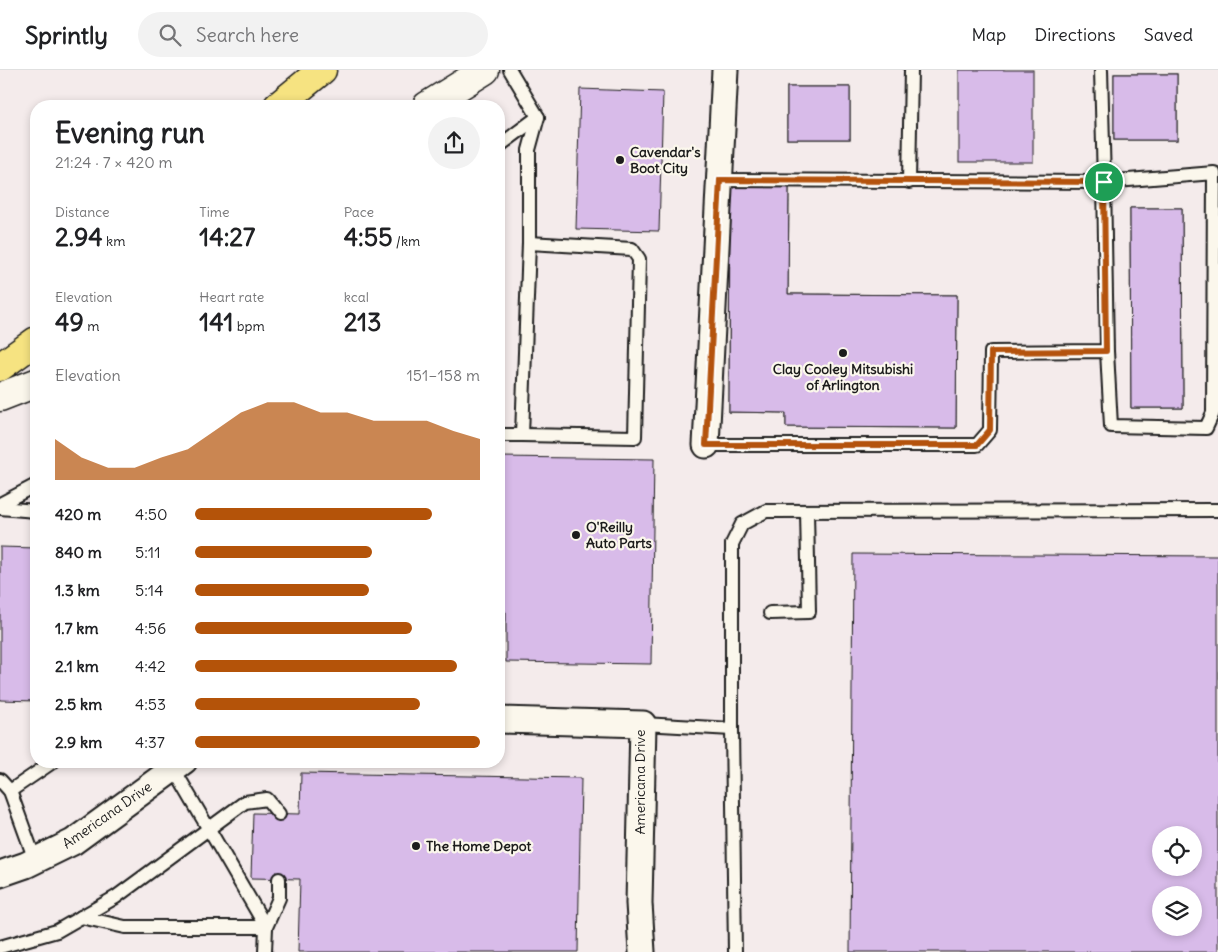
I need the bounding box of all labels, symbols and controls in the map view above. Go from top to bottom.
search box [138,12,488,57]
text: Sprintly [25,20,108,50]
icon: search [156,21,184,49]
text: Search here [196,23,299,47]
text: Map [971,23,1006,46]
text: Directions [1034,23,1116,46]
text: Saved [1144,23,1193,46]
text: Evening run [55,115,205,151]
button: share [428,117,480,169]
place label: Cavendar's Boot City [630,143,701,177]
text: 21:24 · 7 × 420 m [55,152,173,172]
marker: Cavendar's Boot City [614,154,626,166]
pin [1083,161,1125,203]
icon: arrive [1090,168,1118,196]
text: Distance [55,203,110,221]
text: Time [199,203,230,221]
text: Pace [344,203,374,221]
text: 2.94 [55,221,103,253]
text: 14:27 [199,221,255,253]
text: 4:55 [344,221,393,253]
text: km [103,232,125,250]
text: /km [393,232,420,250]
text: Elevation [55,288,112,306]
text: Heart rate [199,288,264,306]
text: kcal [344,288,369,306]
text: 49 [55,306,84,338]
text: 141 [199,306,233,338]
text: 213 [344,306,381,338]
text: m [84,317,99,335]
text: bpm [233,317,265,335]
marker: Clay Cooley Mitsubishi of Arlington [837,347,849,359]
place label: Clay Cooley Mitsubishi of Arlington [773,360,913,394]
text: Elevation [55,365,121,385]
text: 151–158 m [406,365,480,385]
text: 420 m [55,504,101,524]
text: 4:50 [135,504,168,524]
place label: O'Reilly Auto Parts [586,518,653,552]
marker: O'Reilly Auto Parts [570,529,582,541]
text: 840 m [55,542,102,562]
text: 5:11 [135,542,161,562]
text: 1.3 km [55,580,100,600]
text: 5:14 [135,580,163,600]
text: 1.7 km [55,618,99,638]
text: 4:56 [135,618,166,638]
text: 2.1 km [55,656,99,676]
text: 4:42 [135,656,166,676]
text: 2.5 km [55,694,102,714]
text: 4:53 [135,694,166,714]
street label: Americana Drive [631,729,649,835]
text: 2.9 km [55,732,102,752]
text: 4:37 [135,732,165,752]
street label: Americana Drive [59,777,155,853]
map controls [1152,826,1202,936]
button: locate [1152,826,1202,876]
place label: The Home Depot [426,837,532,855]
marker: The Home Depot [410,840,422,852]
button: layers [1152,886,1202,936]

